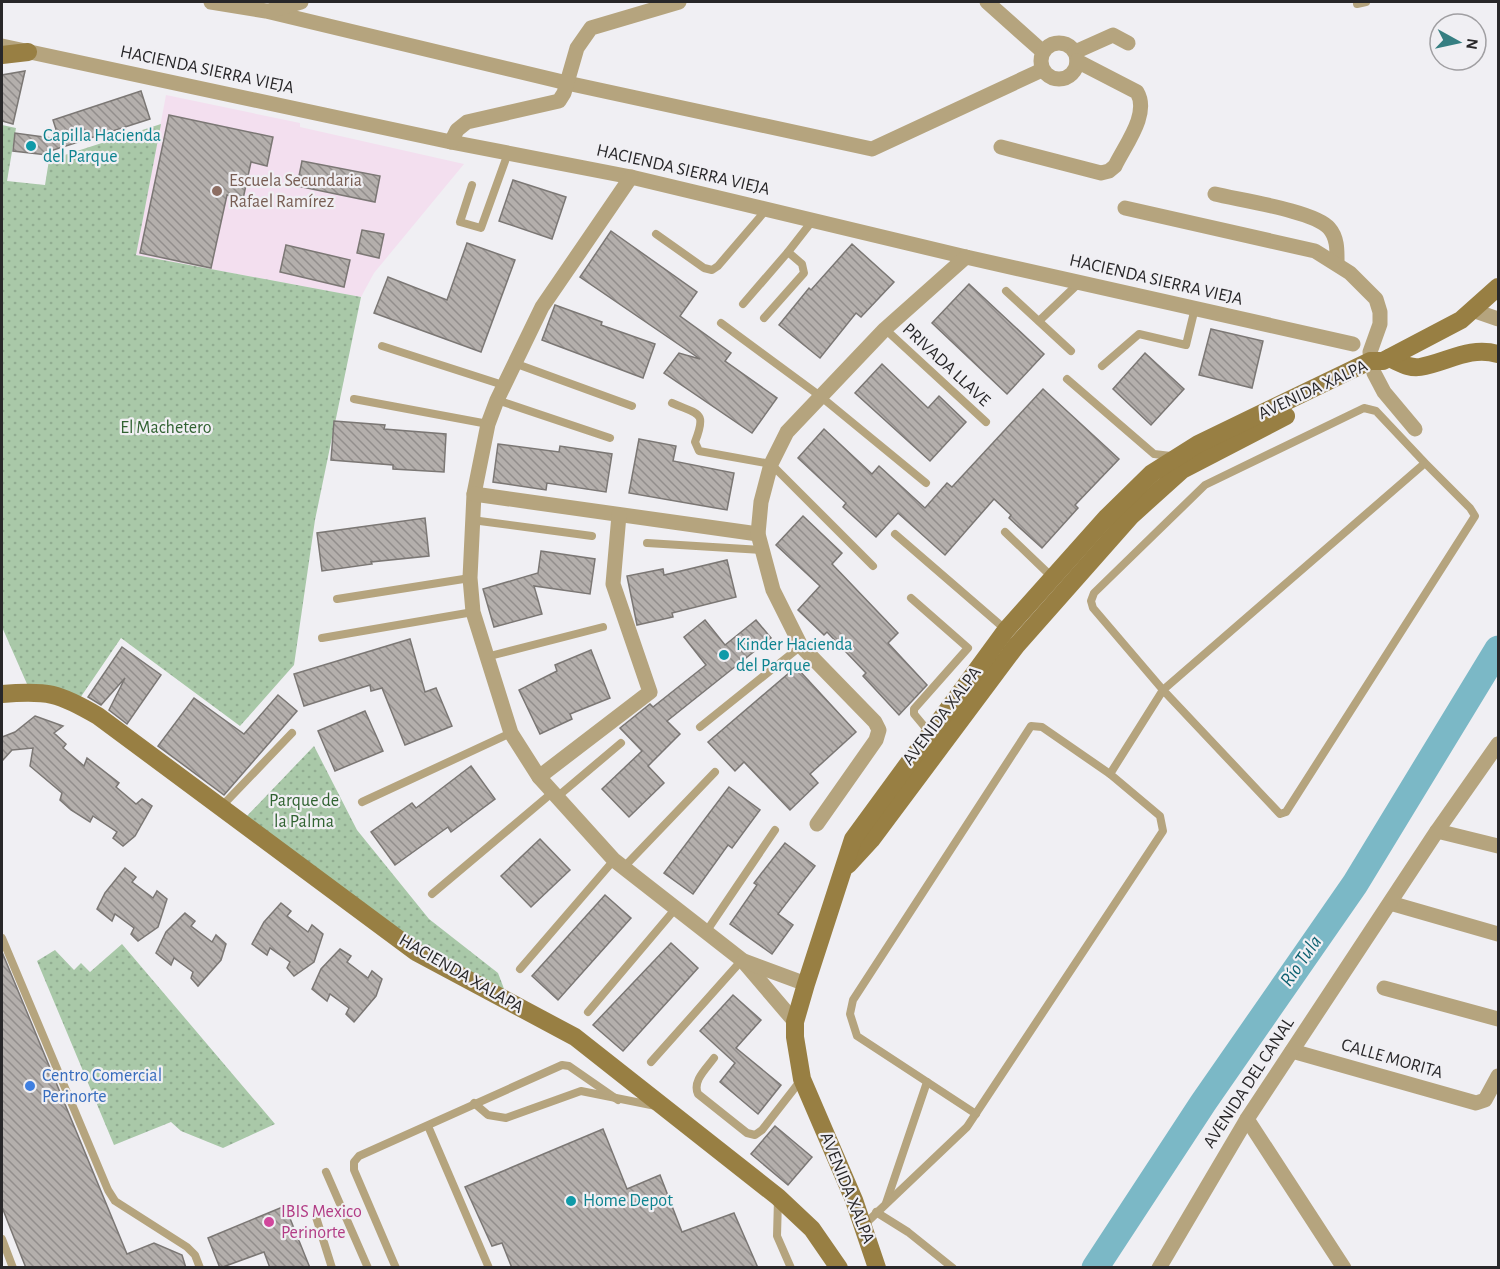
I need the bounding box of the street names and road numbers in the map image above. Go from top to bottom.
street label: HACIENDA SIERRA VIEJA [118,43,296,97]
street label: HACIENDA SIERRA VIEJA [595,141,772,199]
street label: HACIENDA SIERRA VIEJA [1068,251,1245,309]
street label: PRIVADA LLAVE [899,320,994,410]
street label: AVENIDA XALPA [1256,357,1371,423]
street label: AVENIDA XALPA [899,663,985,769]
street label: HACIENDA XALAPA [396,931,527,1017]
street label: AVENIDA DEL CANAL [1200,1014,1298,1151]
street label: CALLE MORITA [1339,1036,1445,1082]
street label: AVENIDA XALPA [817,1130,878,1247]

